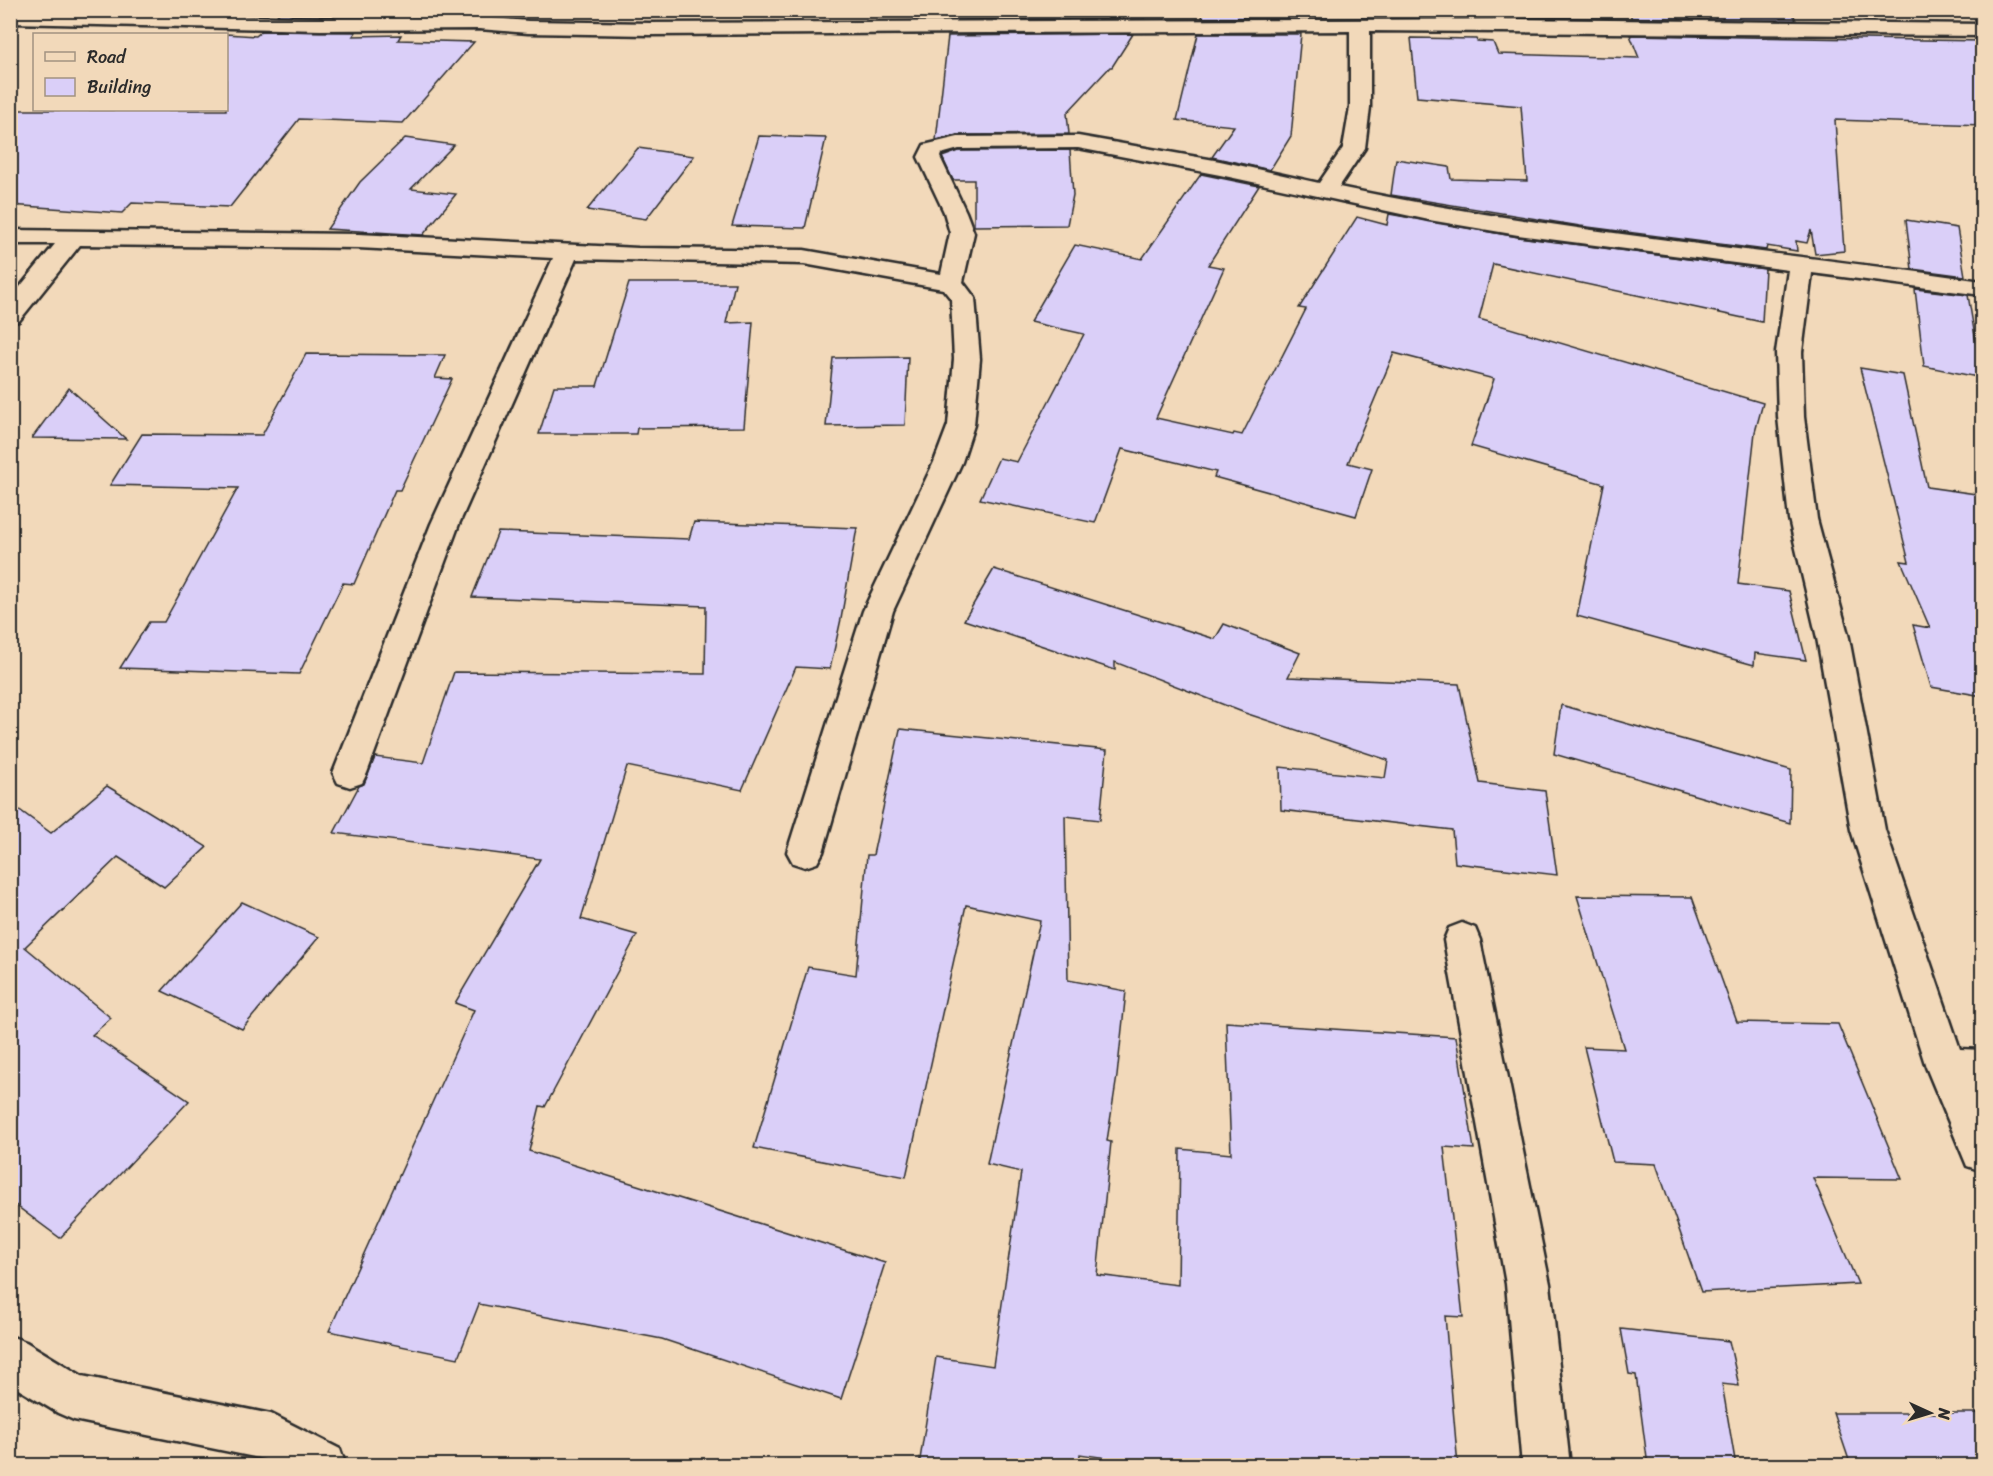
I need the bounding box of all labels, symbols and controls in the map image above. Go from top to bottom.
legend [33,33,228,111]
text: Road [87,41,127,73]
text: Building [87,71,151,103]
north arrow [1900,1383,1960,1443]
text: N [1930,1406,1959,1421]

